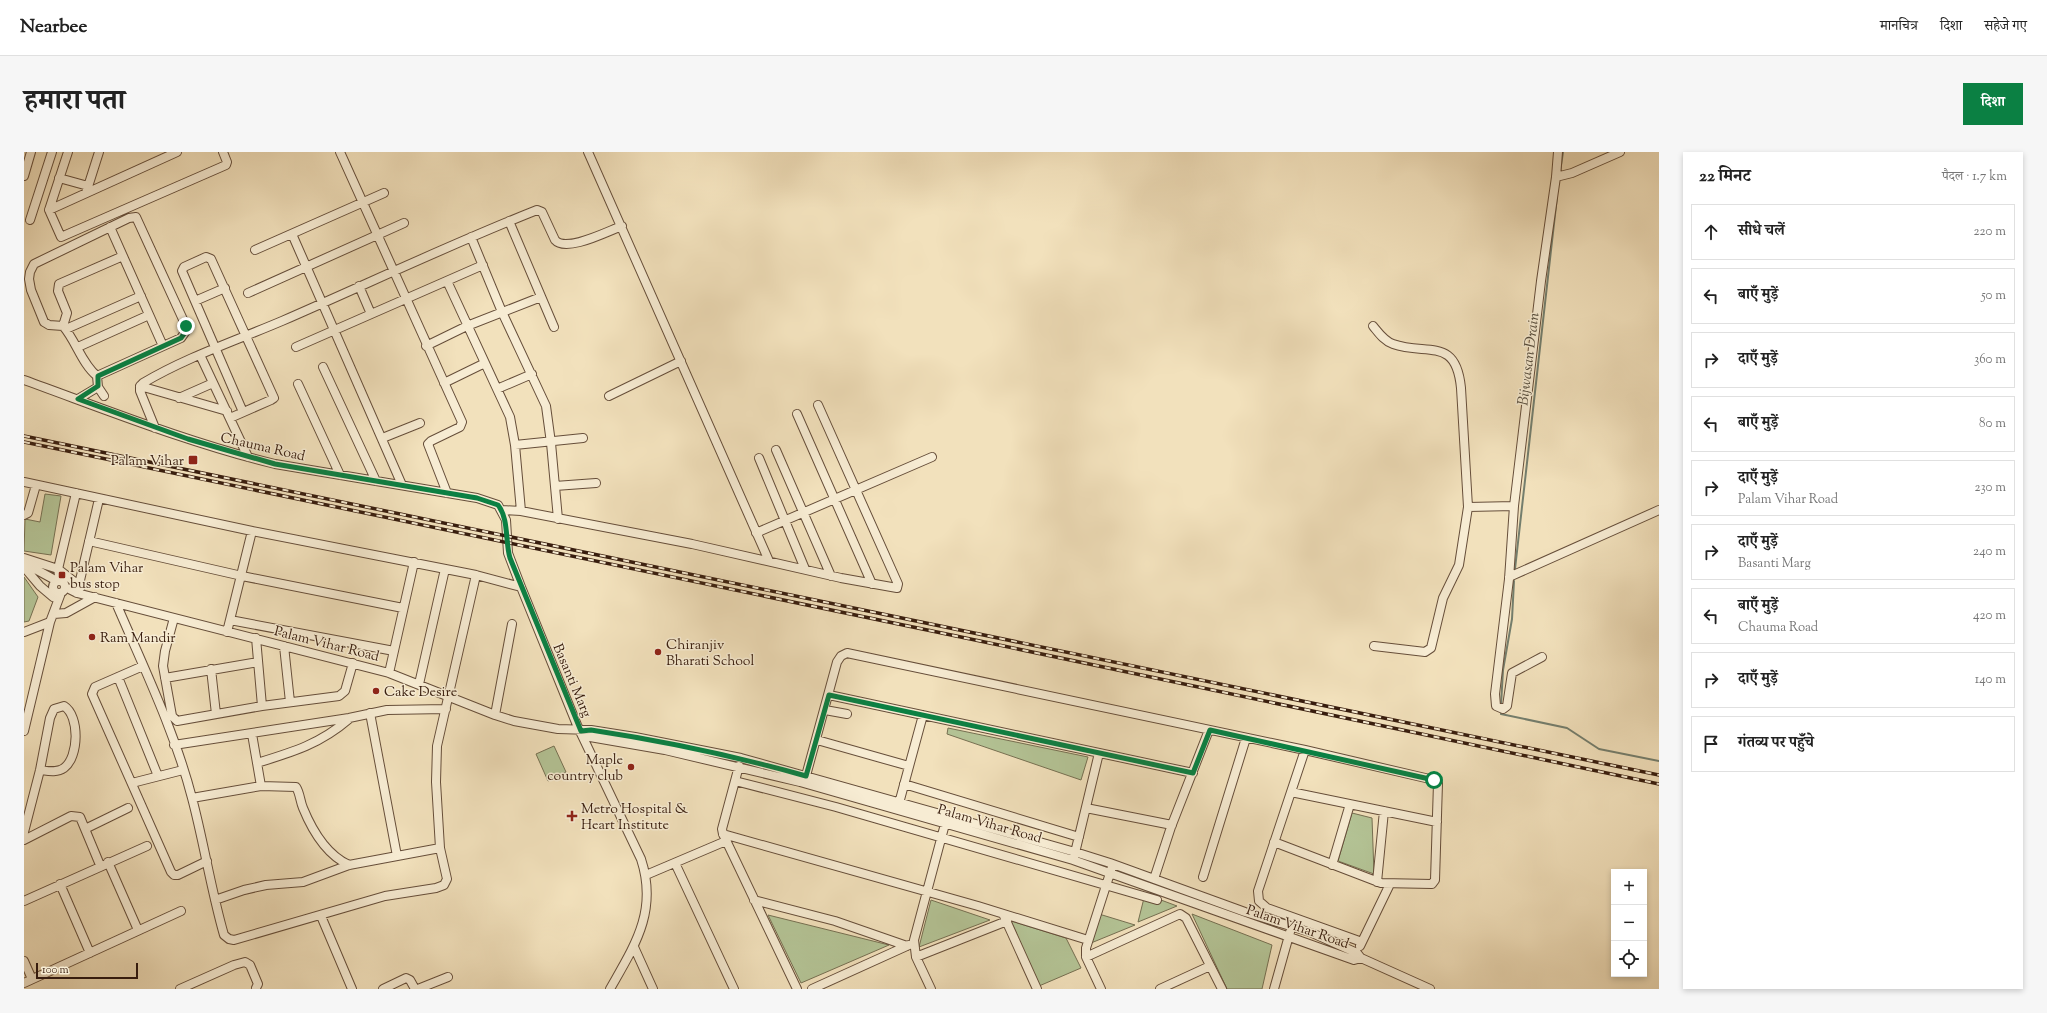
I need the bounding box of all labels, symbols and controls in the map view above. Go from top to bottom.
text: Nearbee [20,14,87,41]
text: मानचित्र [1880,17,1918,37]
text: दिशा [1940,17,1962,37]
text: सहेजे गए [1984,17,2027,37]
text: हमारा पता [24,82,125,122]
button: दिशा [1963,83,2023,125]
text: 22 मिनट [1699,165,1751,189]
text: पैदल · 1.7 km [1942,168,2007,186]
icon: ahead [1700,221,1722,243]
text: सीधे चलें [1738,221,1785,242]
text: 220 m [1973,223,2006,241]
icon: left [1700,285,1722,307]
text: बाएँ मुड़ें [1738,285,1778,306]
text: 50 m [1981,287,2006,305]
water label: Bijwasan Drain [1513,311,1546,407]
route end [177,317,195,335]
icon: right [1700,349,1722,371]
text: दाएँ मुड़ें [1738,349,1778,370]
text: 360 m [1974,351,2006,369]
icon: left [1700,413,1722,435]
text: बाएँ मुड़ें [1738,413,1778,434]
text: 80 m [1979,415,2006,433]
street label: Chauma Road [218,428,307,467]
place label: Palam Vihar [111,452,185,472]
marker: Palam Vihar [187,454,199,466]
text: दाएँ मुड़ें [1738,468,1778,489]
icon: right [1700,477,1722,499]
text: 230 m [1974,479,2006,497]
text: Palam Vihar Road [1738,491,1838,509]
text: दाएँ मुड़ें [1738,532,1778,553]
icon: right [1700,541,1722,563]
text: 240 m [1973,543,2006,561]
text: Basanti Marg [1738,555,1811,573]
place label: Palam Vihar bus stop [70,559,144,595]
marker: Palam Vihar bus stop [57,570,67,580]
text: बाएँ मुड़ें [1738,596,1778,617]
icon: left [1700,605,1722,627]
text: 420 m [1973,607,2006,625]
text: Chauma Road [1738,619,1818,637]
street label: Palam Vihar Road [272,622,381,668]
place label: Ram Mandir [100,629,176,649]
marker: Ram Mandir [87,632,97,642]
place label: Chiranjiv Bharati School [666,636,754,672]
street label: Basanti Marg [547,641,596,721]
marker: Chiranjiv Bharati School [653,647,663,657]
icon: right [1700,669,1722,691]
text: दाएँ मुड़ें [1738,669,1778,690]
text: 140 m [1975,671,2006,689]
place label: Cake Desire [384,683,457,703]
marker: Cake Desire [371,686,381,696]
icon: arrive [1700,733,1722,755]
text: गंतव्य पर पहुँचे [1738,733,1814,754]
place label: Maple country club [547,751,623,787]
marker: Maple country club [626,762,636,772]
route start [1425,771,1443,789]
place label: Metro Hospital & Heart Institute [581,800,689,836]
street label: Palam Vihar Road [935,800,1044,849]
marker: Metro Hospital & Heart Institute [566,810,578,822]
map controls [1611,869,1647,977]
button: + [1611,869,1647,905]
street label: Palam Vihar Road [1243,901,1352,955]
button: − [1611,905,1647,941]
button: locate [1611,941,1647,977]
scale bar [36,961,138,980]
text: 100 m [42,962,69,978]

